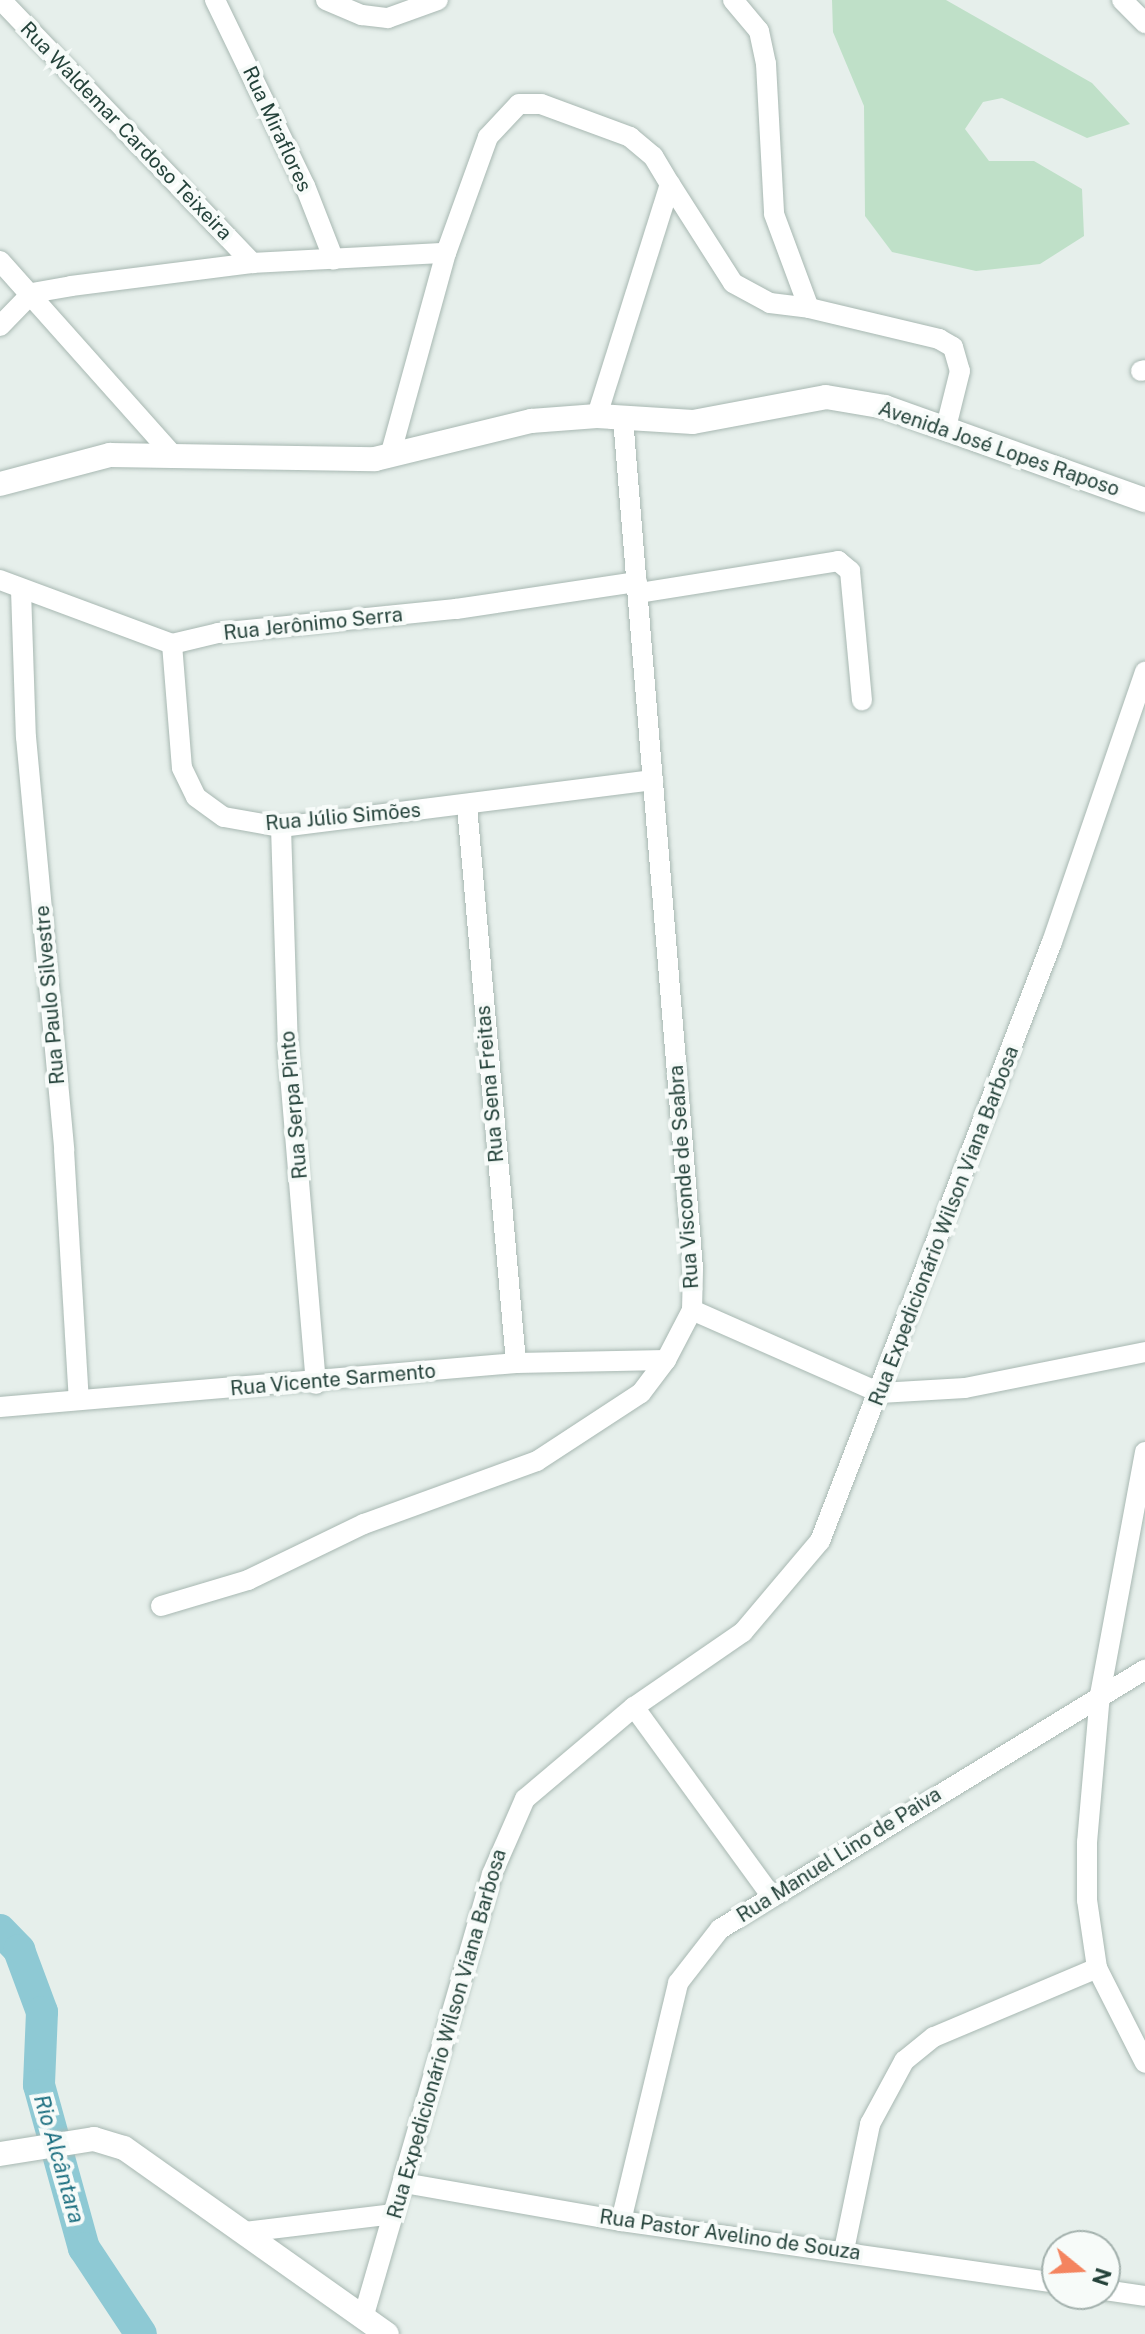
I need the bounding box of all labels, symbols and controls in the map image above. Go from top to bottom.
street label: Rua Waldemar Cardoso Teixeira [15,17,237,245]
street label: Rua Miraflores [237,62,317,196]
street label: Avenida José Lopes Raposo [875,396,1123,502]
street label: Rua Jerônimo Serra [222,603,404,645]
street label: Rua Júlio Simões [264,798,422,836]
street label: Rua Paulo Silvestre [30,904,70,1086]
street label: Rua Sena Freitas [471,1004,509,1164]
street label: Rua Serpa Pinto [276,1030,312,1180]
street label: Rua Expedicionário Wilson Viana Barbosa [864,1042,1024,1410]
street label: Rua Visconde de Seabra [664,1064,704,1290]
street label: Rua Vicente Sarmento [229,1359,437,1401]
street label: Rua Manuel Lino de Paiva [732,1782,946,1928]
street label: Rua Expedicionário Wilson Viana Barbosa [382,1846,512,2222]
water label: Rio Alcântara [28,2092,90,2226]
street label: Rua Pastor Avelino de Souza [598,2205,862,2265]
north arrow [1041,2230,1121,2310]
text: N [1087,2265,1117,2289]

